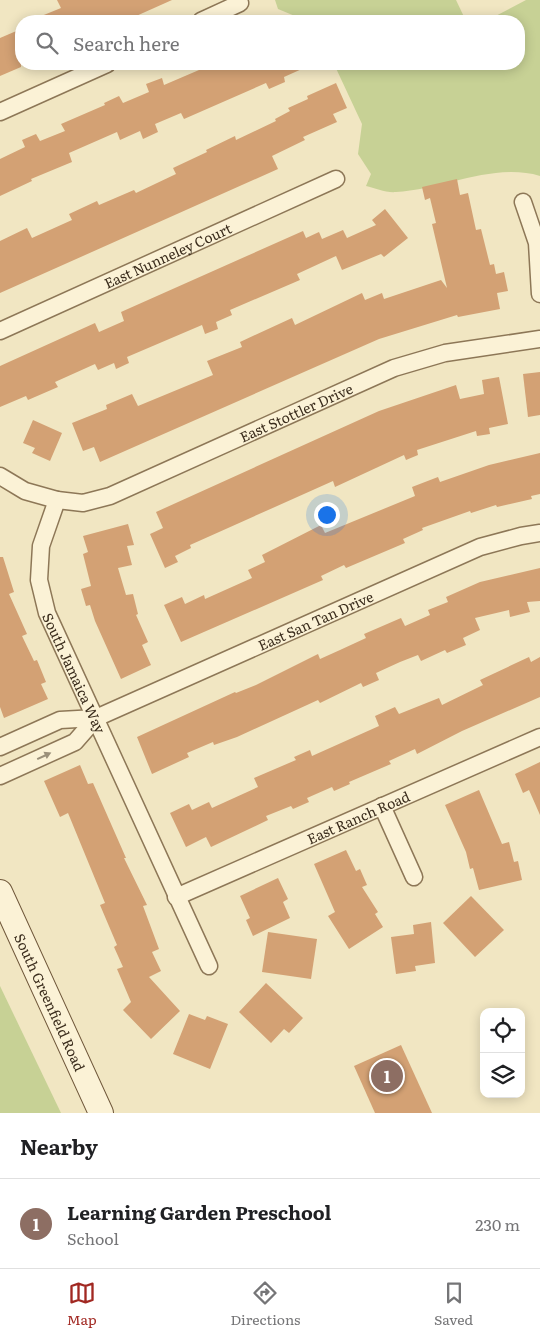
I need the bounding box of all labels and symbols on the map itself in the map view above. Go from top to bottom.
street label: East Nunneley Court [101,217,235,293]
street label: East Stottler Drive [236,378,356,446]
your location [314,502,340,528]
street label: East San Tan Drive [254,586,376,655]
street label: South Jamaica Way [38,609,111,737]
one-way arrow [37,751,51,759]
street label: East Ranch Road [304,785,413,848]
street label: South Greenfield Road [10,930,91,1075]
pin: 1 [371,1057,403,1095]

